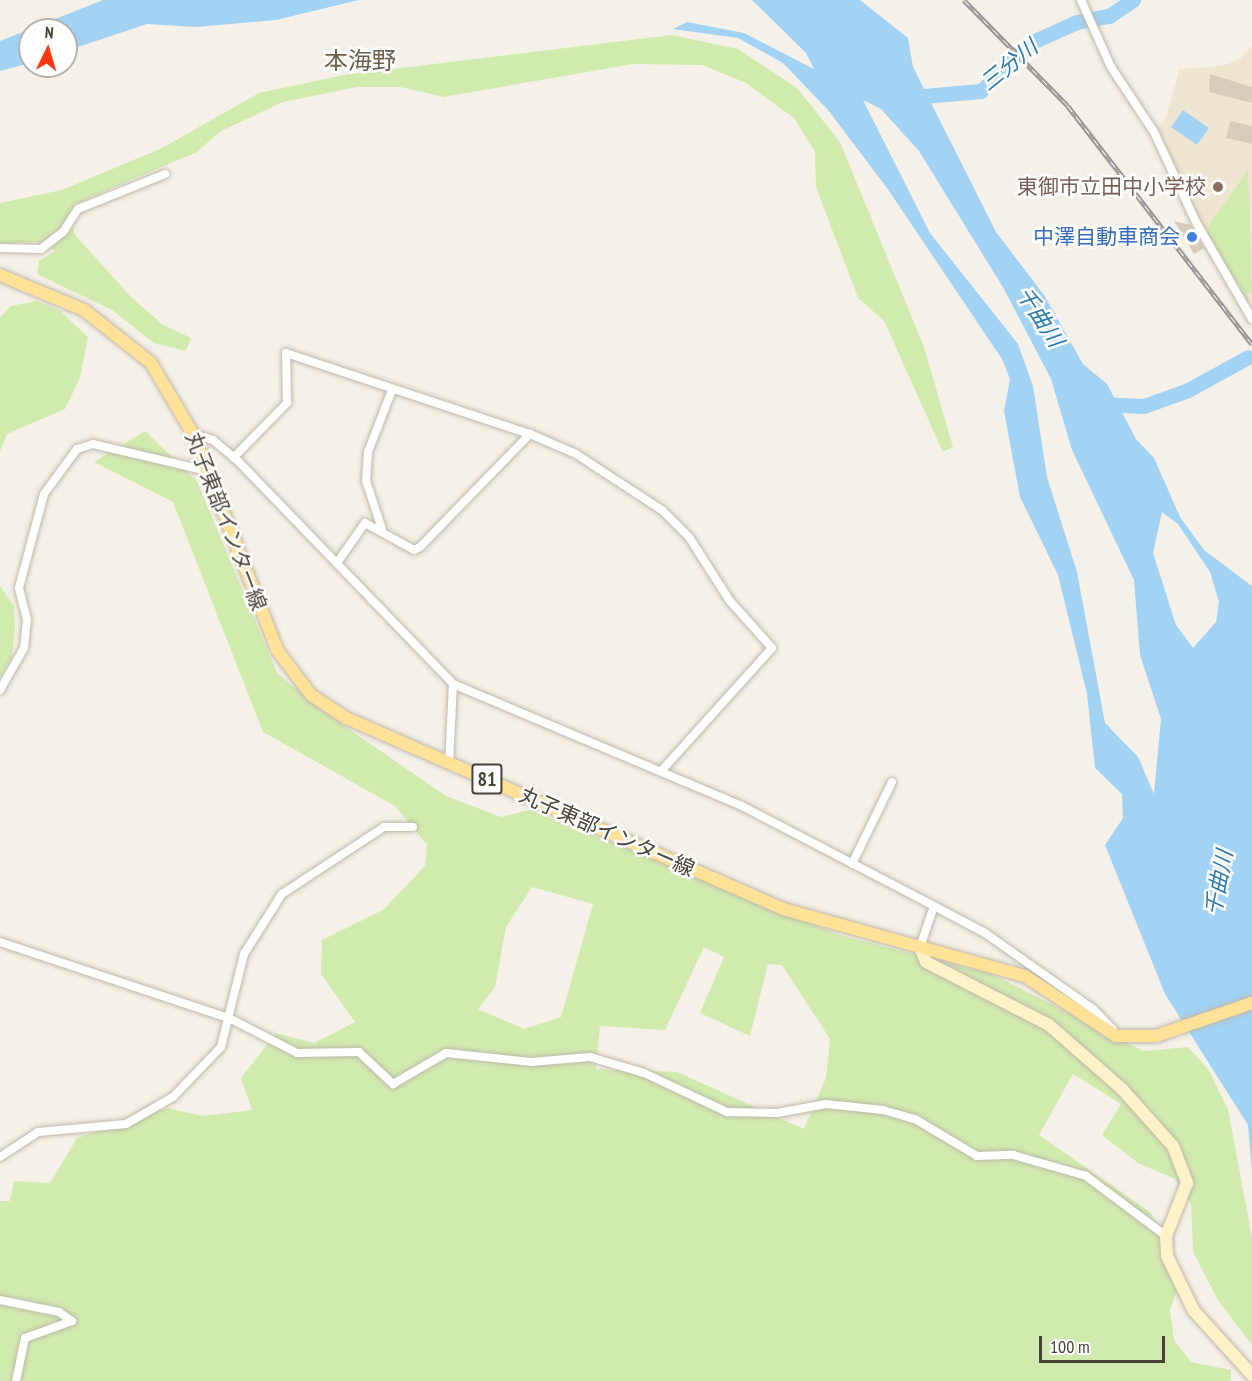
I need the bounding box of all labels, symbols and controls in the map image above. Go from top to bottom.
north arrow [18,18,78,78]
text: N [44,22,55,42]
water label: 三分川 [975,34,1043,96]
district label: 本海野 [324,47,396,75]
place label: 東御市立田中小学校 [1017,174,1206,200]
marker: 東御市立田中小学校 [1211,180,1225,194]
place label: 中澤自動車商会 [1033,224,1180,250]
marker: 中澤自動車商会 [1185,230,1199,244]
water label: 千曲川 [1011,282,1069,352]
street label: 丸子東部インター線 [180,428,272,614]
road number: 81 [470,762,504,796]
street label: 丸子東部インター線 [516,782,698,882]
water label: 千曲川 [1200,848,1238,918]
scale bar [1042,1324,1168,1362]
text: 100 m [1050,1335,1090,1358]

